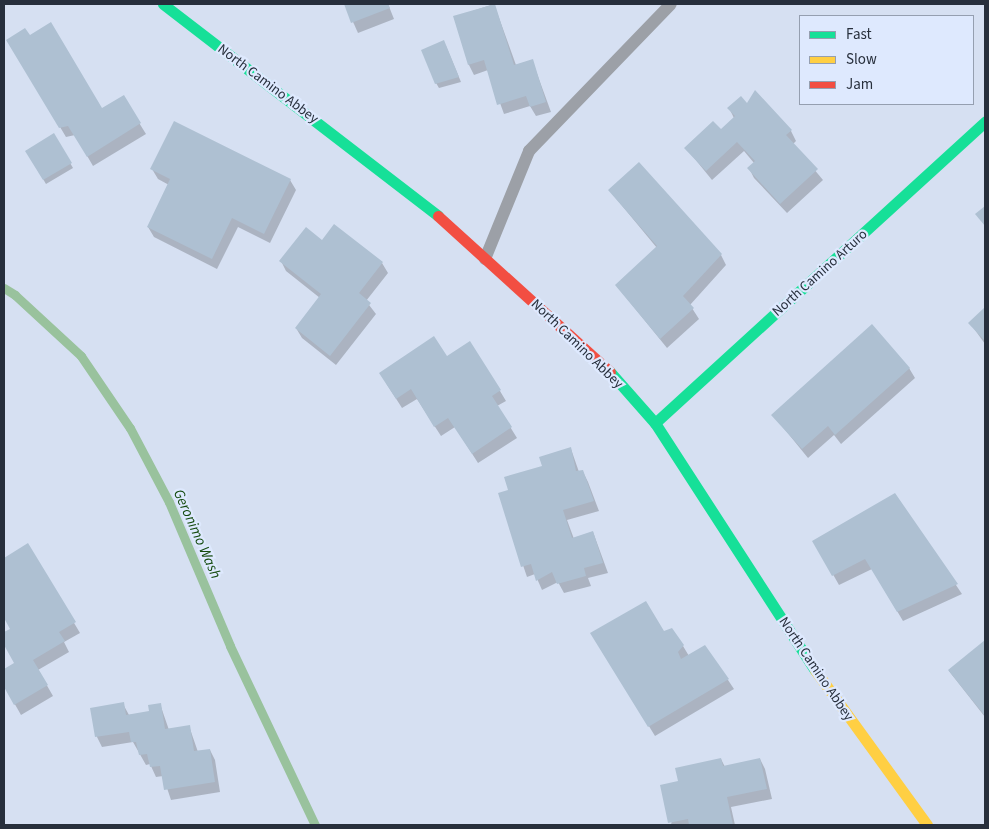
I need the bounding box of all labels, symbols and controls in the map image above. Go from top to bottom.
legend [799,15,974,105]
text: Fast [846,24,872,45]
street label: North Camino Abbey [214,41,322,127]
text: Slow [846,49,877,70]
text: Jam [846,74,873,95]
street label: North Camino Arturo [769,226,871,320]
street label: North Camino Abbey [527,296,627,392]
water label: Geronimo Wash [169,486,225,582]
street label: North Camino Abbey [775,614,857,724]

